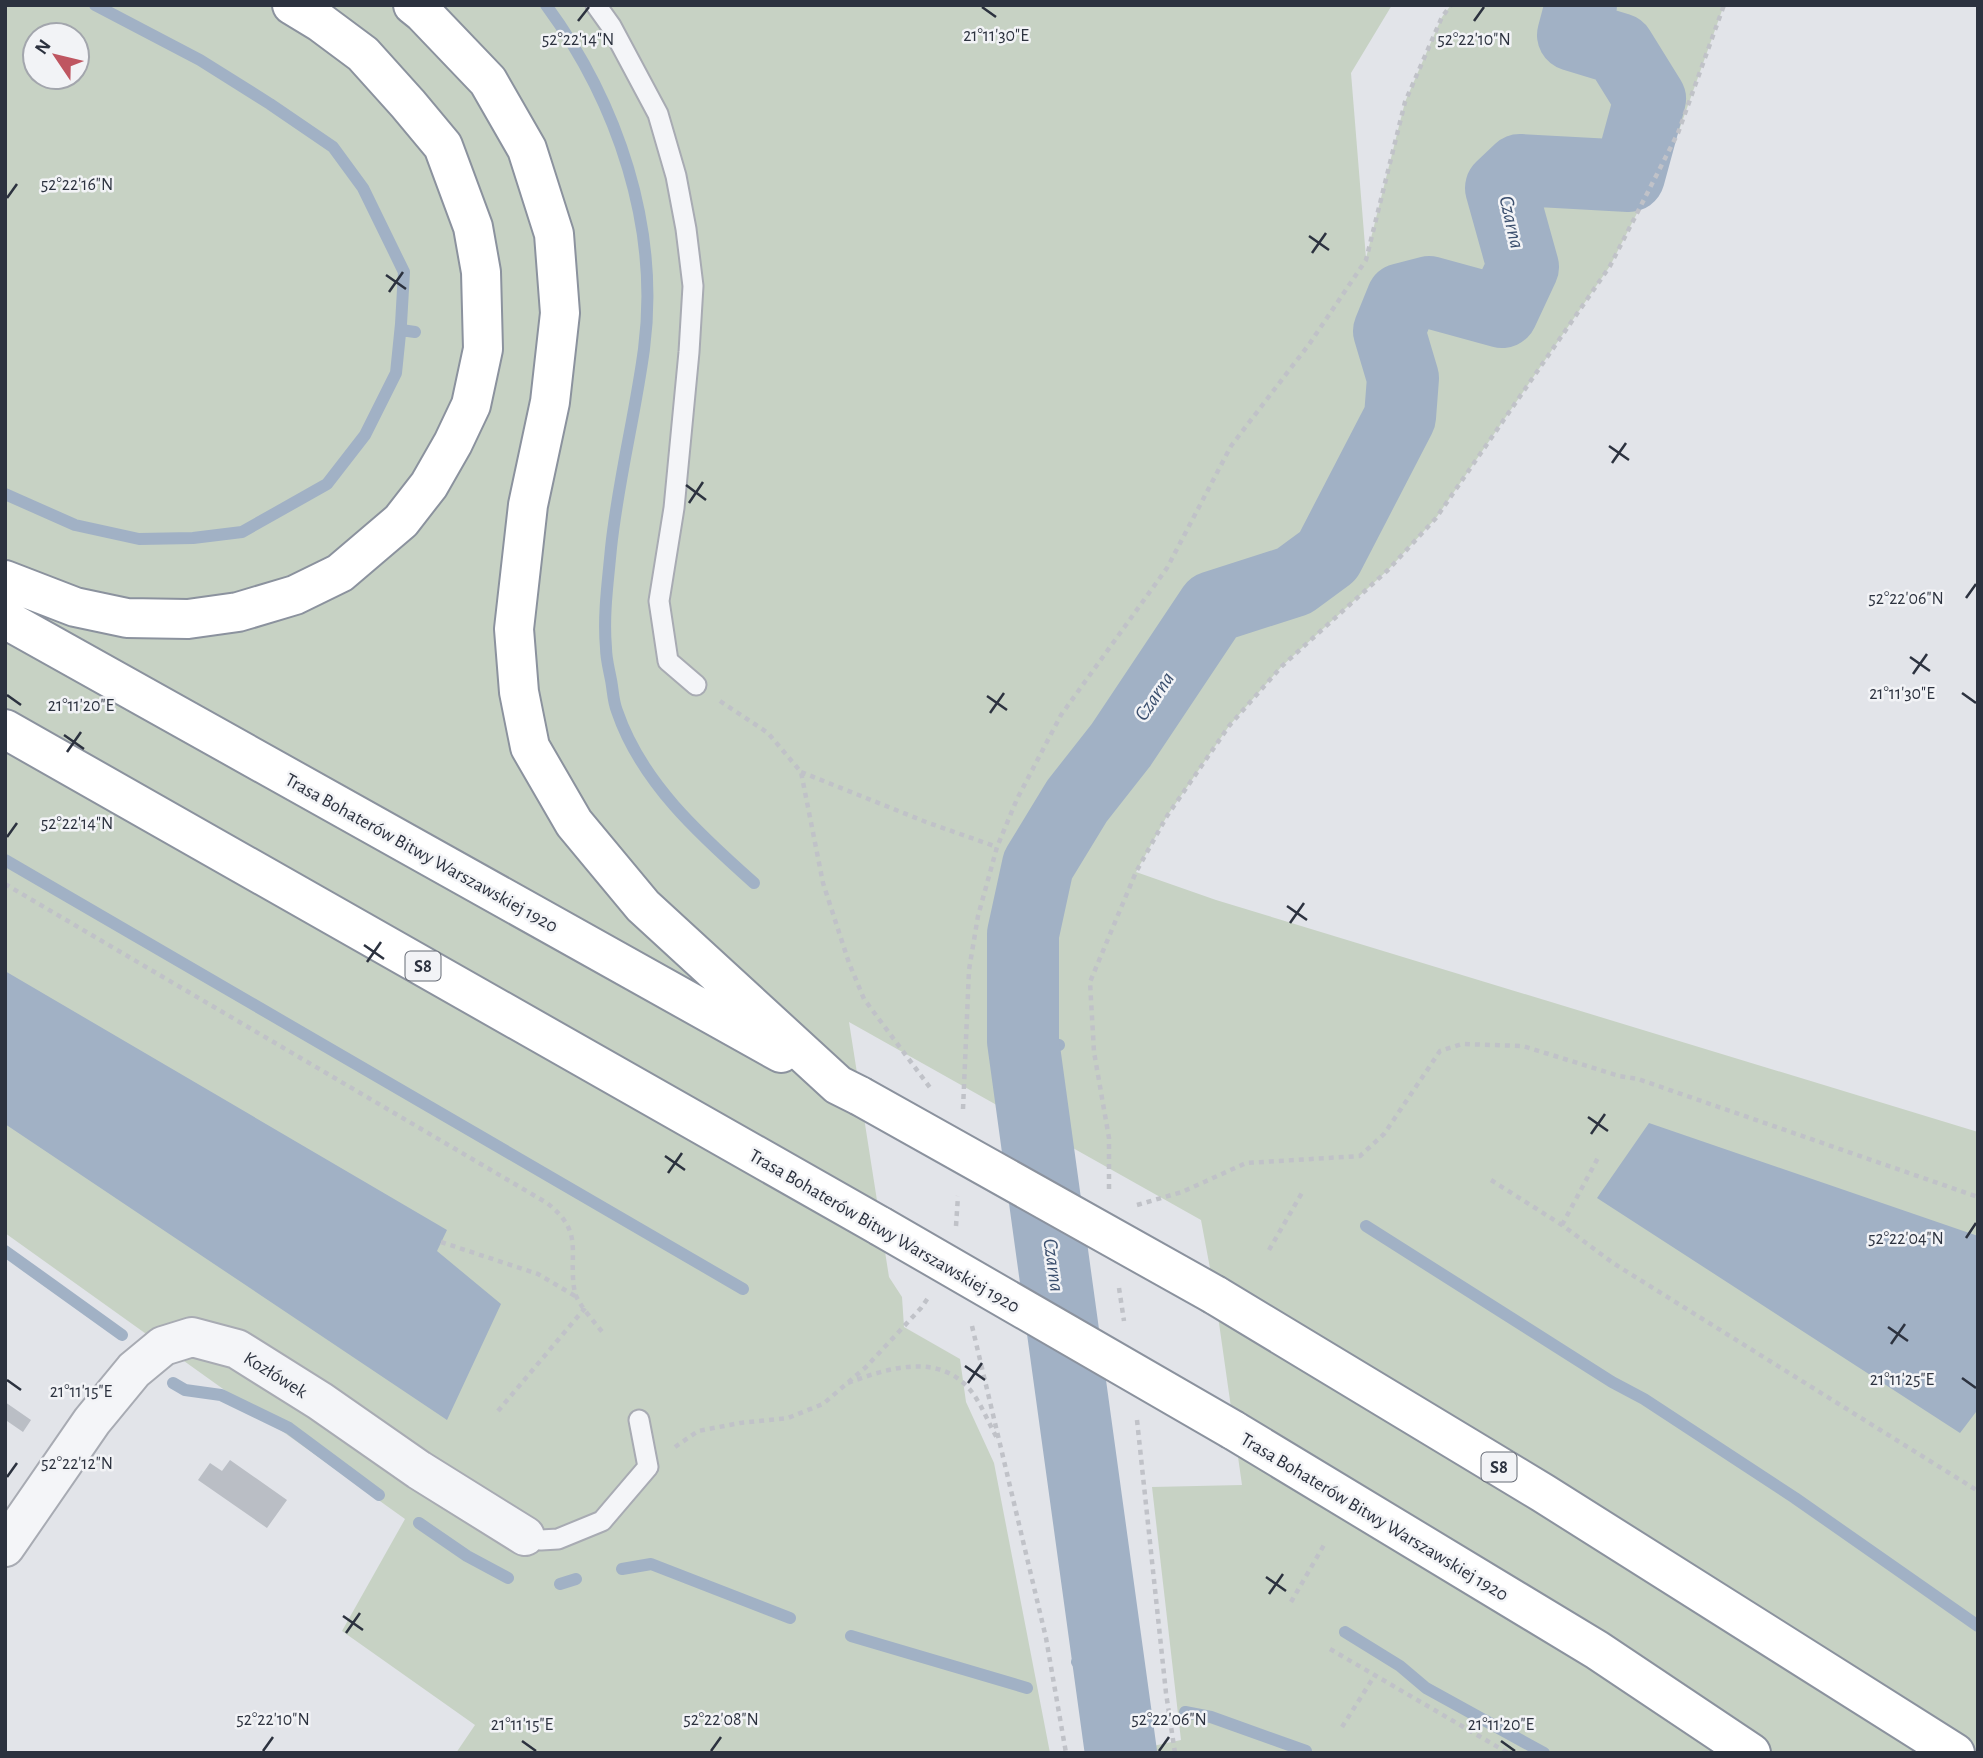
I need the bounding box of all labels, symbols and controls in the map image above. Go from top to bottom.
north arrow [21,21,91,91]
text: 21°11'30"E [963,27,1029,45]
text: 52°22'14"N [542,31,614,49]
text: 52°22'10"N [1437,31,1511,49]
text: N [32,36,55,58]
text: 52°22'16"N [41,176,113,194]
water label: Czarna [1495,194,1528,251]
text: 52°22'06"N [1868,590,1944,608]
water label: Czarna [1131,668,1178,724]
text: 21°11'30"E [1869,685,1935,703]
text: 21°11'20"E [48,697,115,715]
street label: Trasa Bohaterów Bitwy Warszawskiej 1920 [282,770,561,936]
text: 52°22'14"N [41,815,113,833]
road number: S8 [406,951,440,981]
street label: Trasa Bohaterów Bitwy Warszawskiej 1920 [746,1146,1023,1317]
text: 52°22'04"N [1868,1230,1944,1248]
water label: Czarna [1039,1237,1068,1293]
street label: Kozłówek [240,1348,311,1402]
text: 21°11'25"E [1870,1371,1935,1389]
text: 21°11'15"E [50,1383,113,1401]
street label: Trasa Bohaterów Bitwy Warszawskiej 1920 [1237,1430,1511,1605]
road number: S8 [1482,1452,1516,1482]
text: 52°22'12"N [41,1455,113,1473]
text: 52°22'10"N [236,1711,310,1729]
text: 52°22'08"N [683,1711,759,1729]
text: 52°22'06"N [1131,1711,1207,1729]
text: 21°11'15"E [491,1716,554,1734]
text: 21°11'20"E [1468,1716,1535,1734]

